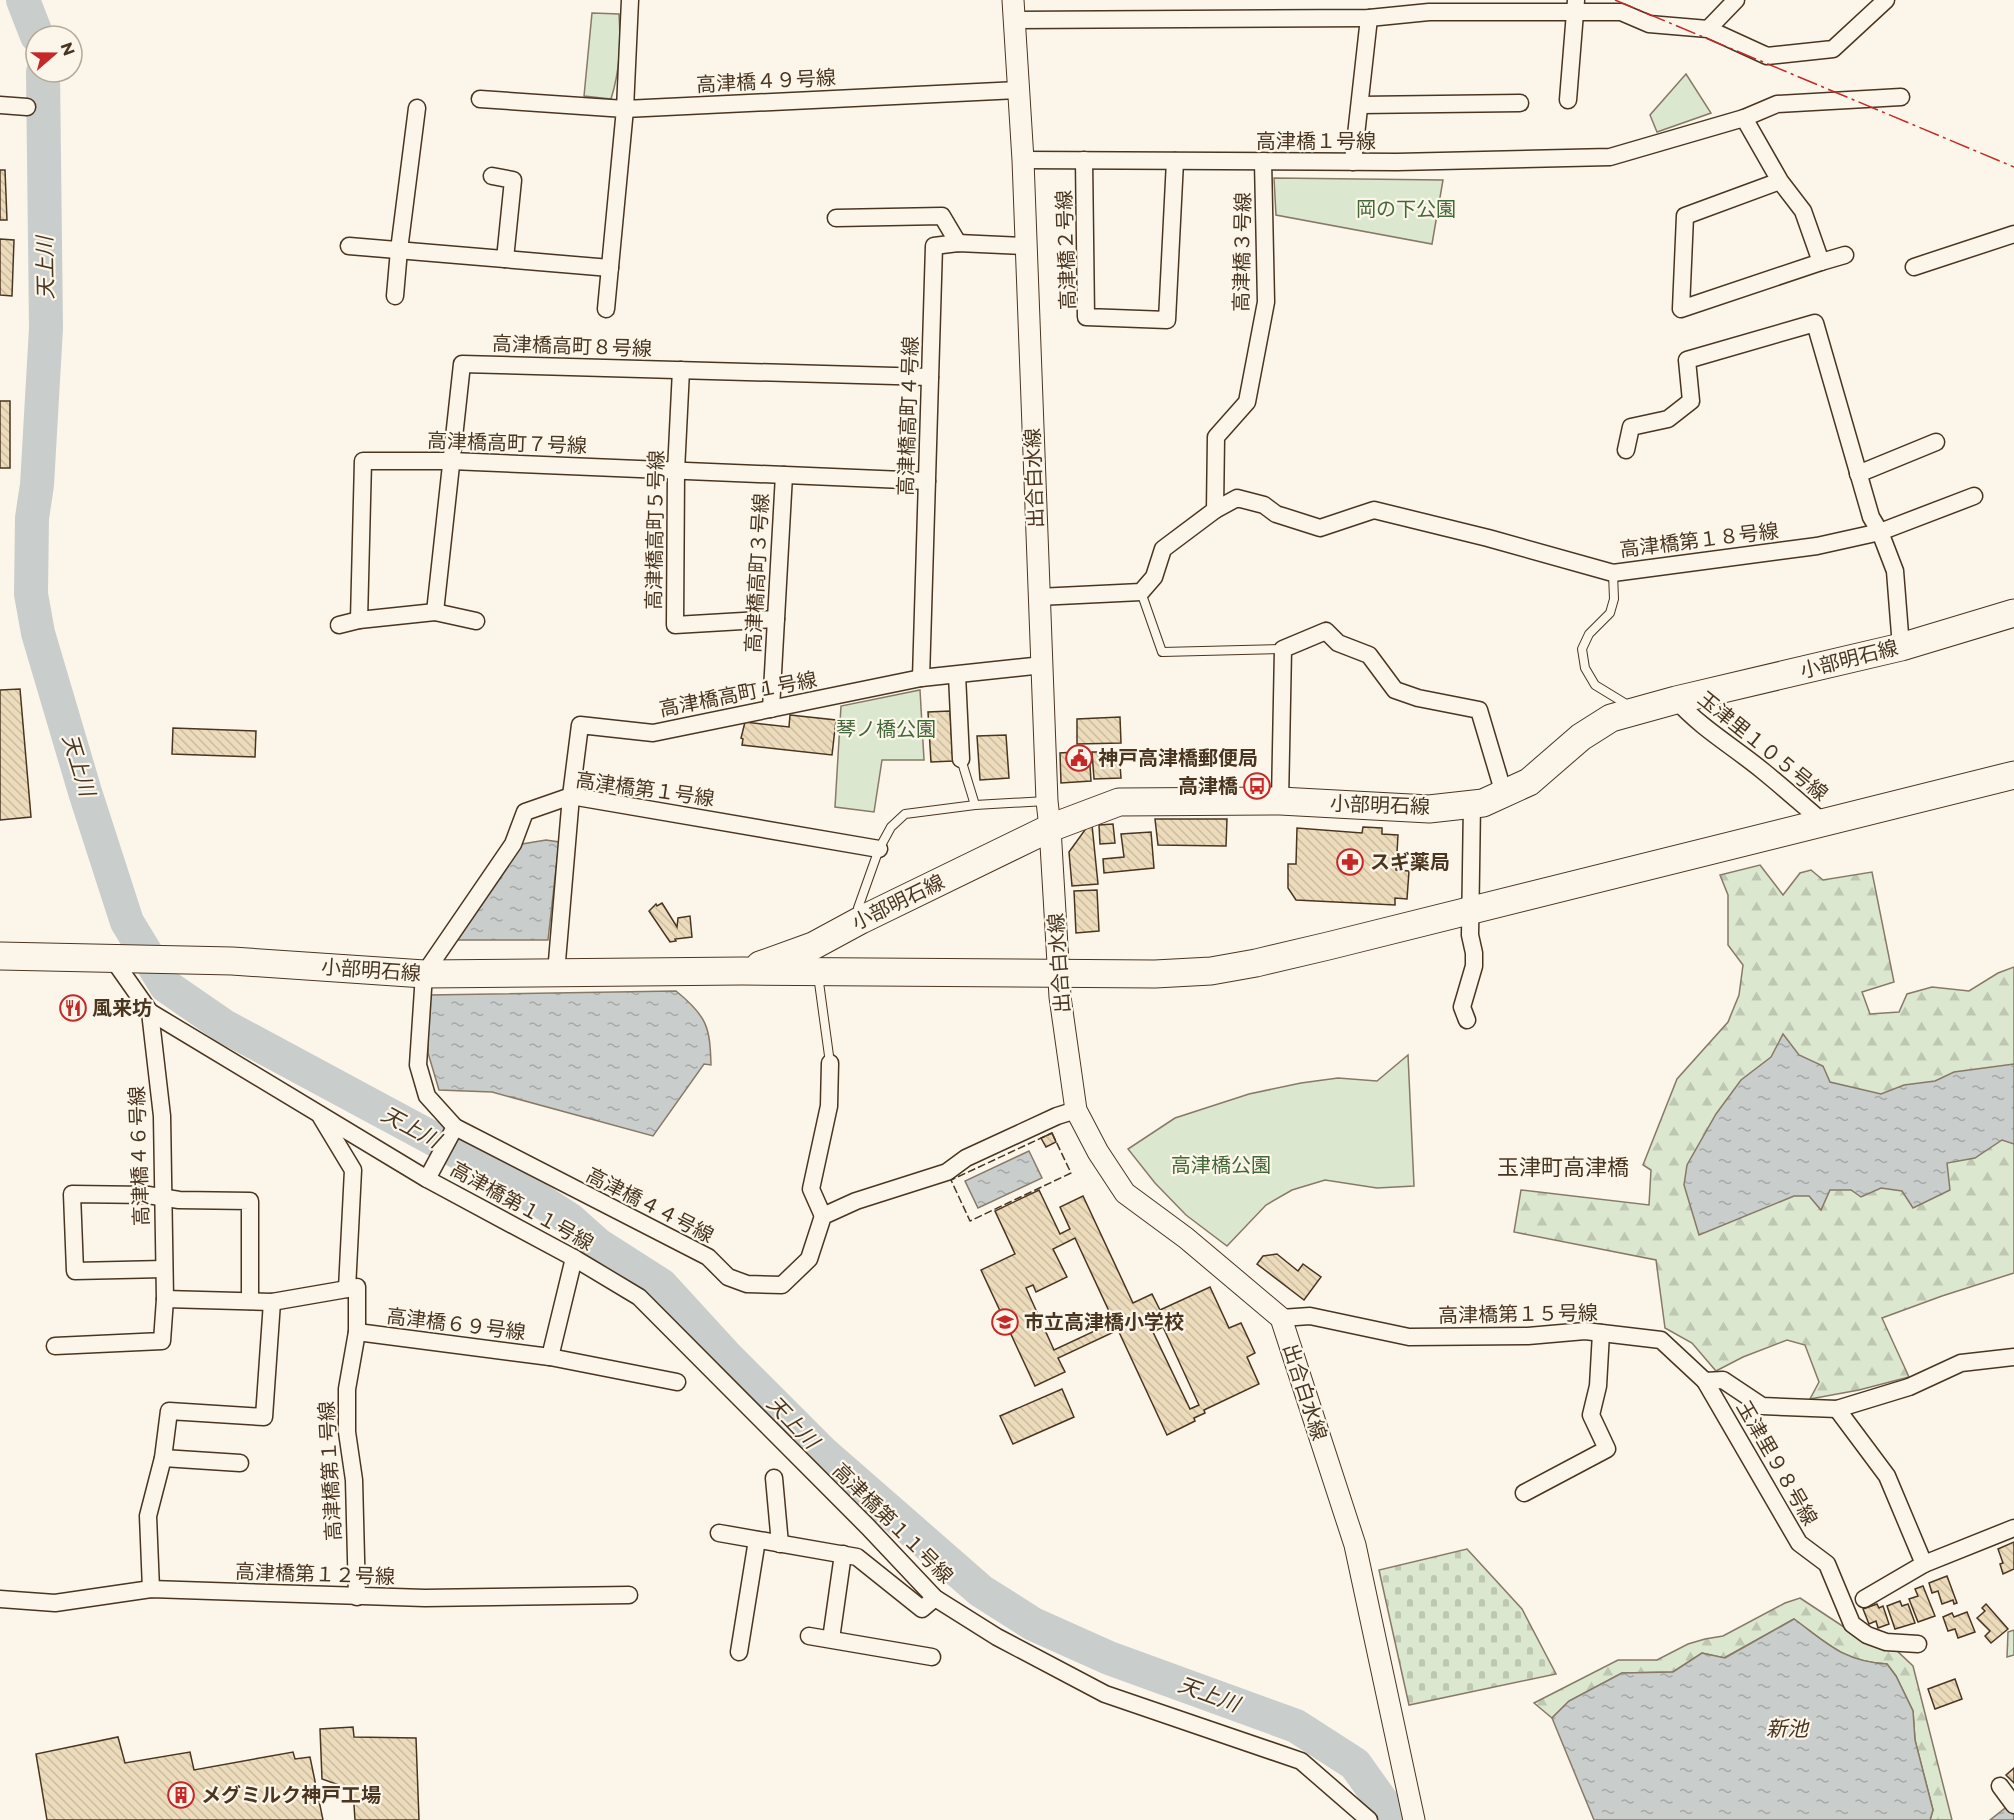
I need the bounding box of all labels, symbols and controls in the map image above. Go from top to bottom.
north arrow [24,24,84,84]
text: N [56,40,79,58]
street label: 高津橋４９号線 [695,65,837,97]
street label: 高津橋１号線 [1256,129,1376,153]
street label: 高津橋２号線 [1052,190,1080,310]
street label: 高津橋３号線 [1229,192,1255,312]
park label: 岡の下公園 [1356,197,1456,221]
water label: 天上川 [32,234,58,300]
street label: 高津橋高町８号線 [492,331,652,361]
street label: 高津橋高町４号線 [893,336,923,496]
street label: 高津橋高町７号線 [427,428,587,458]
street label: 出合白水線 [1020,428,1048,528]
street label: 高津橋高町５号線 [642,450,668,610]
street label: 高津橋高町３号線 [741,492,773,654]
street label: 高津橋第１８号線 [1618,518,1780,562]
street label: 小部明石線 [1798,635,1900,683]
street label: 高津橋高町１号線 [657,667,819,721]
street label: 玉津里１０５号線 [1693,686,1833,806]
park label: 琴ノ橋公園 [836,717,936,741]
water label: 天上川 [58,731,101,801]
public building icon: 神戸高津橋郵便局 [1064,743,1094,773]
place label: 神戸高津橋郵便局 [1098,746,1258,770]
street label: 高津橋第１号線 [574,767,716,811]
bus stop icon: 高津橋 [1242,771,1272,801]
place label: 高津橋 [1178,774,1238,798]
street label: 小部明石線 [1330,791,1430,819]
pharmacy icon: スギ薬局 [1335,847,1365,877]
place label: スギ薬局 [1370,850,1450,874]
street label: 小部明石線 [848,869,948,935]
street label: 出合白水線 [1044,912,1074,1014]
street label: 小部明石線 [320,955,422,985]
restaurant icon: 風来坊 [58,993,88,1023]
place label: 風来坊 [92,996,152,1020]
street label: 高津橋４６号線 [125,1086,153,1226]
water label: 天上川 [377,1101,446,1154]
park label: 高津橋公園 [1171,1153,1271,1177]
district label: 玉津町高津橋 [1497,1154,1629,1181]
street label: 高津橋第１１号線 [446,1157,598,1255]
street label: 高津橋４４号線 [582,1163,718,1247]
street label: 高津橋第１５号線 [1438,1301,1598,1327]
street label: 高津橋６９号線 [385,1304,527,1344]
school or university icon: 市立高津橋小学校 [990,1307,1020,1337]
place label: 市立高津橋小学校 [1024,1310,1184,1334]
street label: 出合白水線 [1278,1341,1332,1443]
water label: 天上川 [762,1391,825,1455]
street label: 玉津里９８号線 [1732,1396,1822,1530]
street label: 高津橋第１号線 [314,1400,346,1542]
street label: 高津橋第１１号線 [828,1458,958,1588]
street label: 高津橋第１２号線 [235,1559,395,1589]
water label: 天上川 [1175,1671,1245,1717]
water label: 新池 [1766,1716,1810,1741]
building icon: メグミルク神戸工場 [166,1780,196,1810]
place label: メグミルク神戸工場 [201,1783,381,1807]

